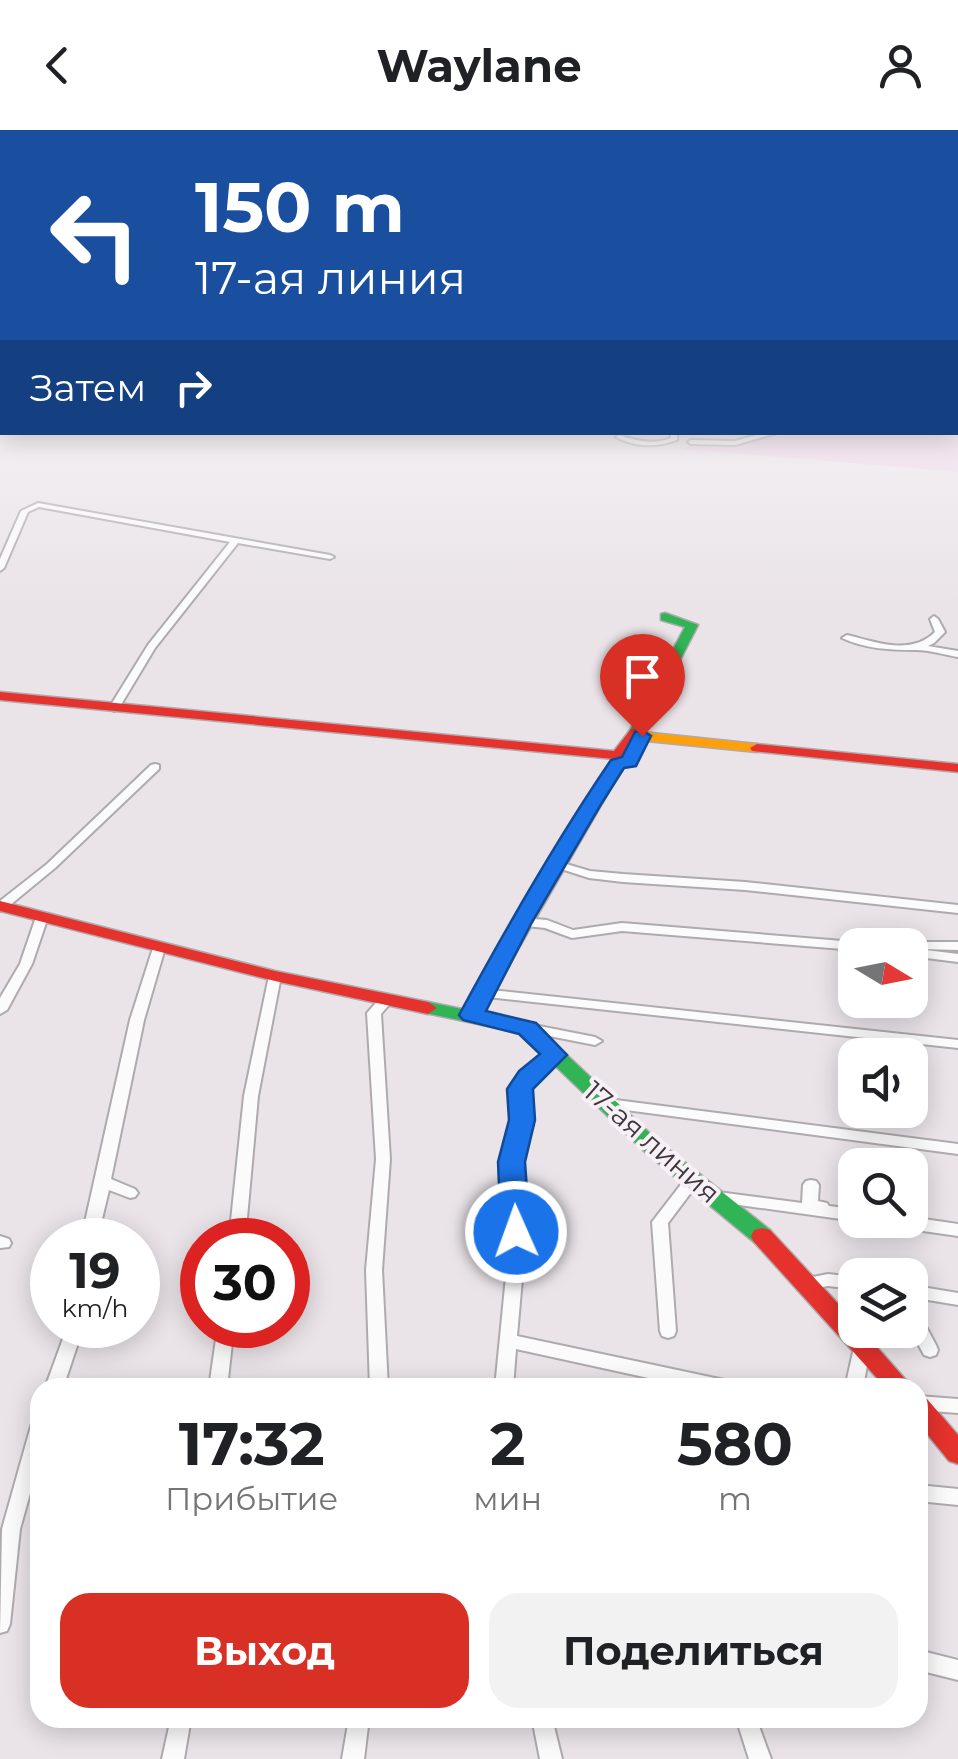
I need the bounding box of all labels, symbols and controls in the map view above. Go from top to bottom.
icon: back [30,38,85,93]
text: Waylane [376,38,582,93]
icon: person [873,38,928,93]
text: 150 m [195,164,405,250]
icon: left [30,170,160,300]
text: 17-ая линия [195,250,466,305]
icon: right [166,360,221,415]
text: Затем [30,364,146,411]
pin [600,634,685,737]
icon: arrive [615,649,670,704]
north arrow [838,928,928,1018]
map controls [838,928,928,1348]
button: sound [838,1038,928,1128]
street label: 17-ая линия [577,1074,727,1210]
button: search [838,1148,928,1238]
position arrow [464,1180,568,1284]
speed limit sign: 30 [180,1218,310,1348]
text: 19 [69,1240,121,1301]
button: layers [838,1258,928,1348]
text: km/h [62,1293,128,1323]
text: 17:32 [179,1407,325,1480]
text: 2 [490,1407,525,1480]
text: 580 [677,1407,793,1480]
text: Прибытие [165,1479,338,1518]
text: мин [473,1479,542,1518]
text: m [718,1479,752,1518]
button: Выход [60,1593,469,1708]
button: Поделиться [489,1593,898,1708]

